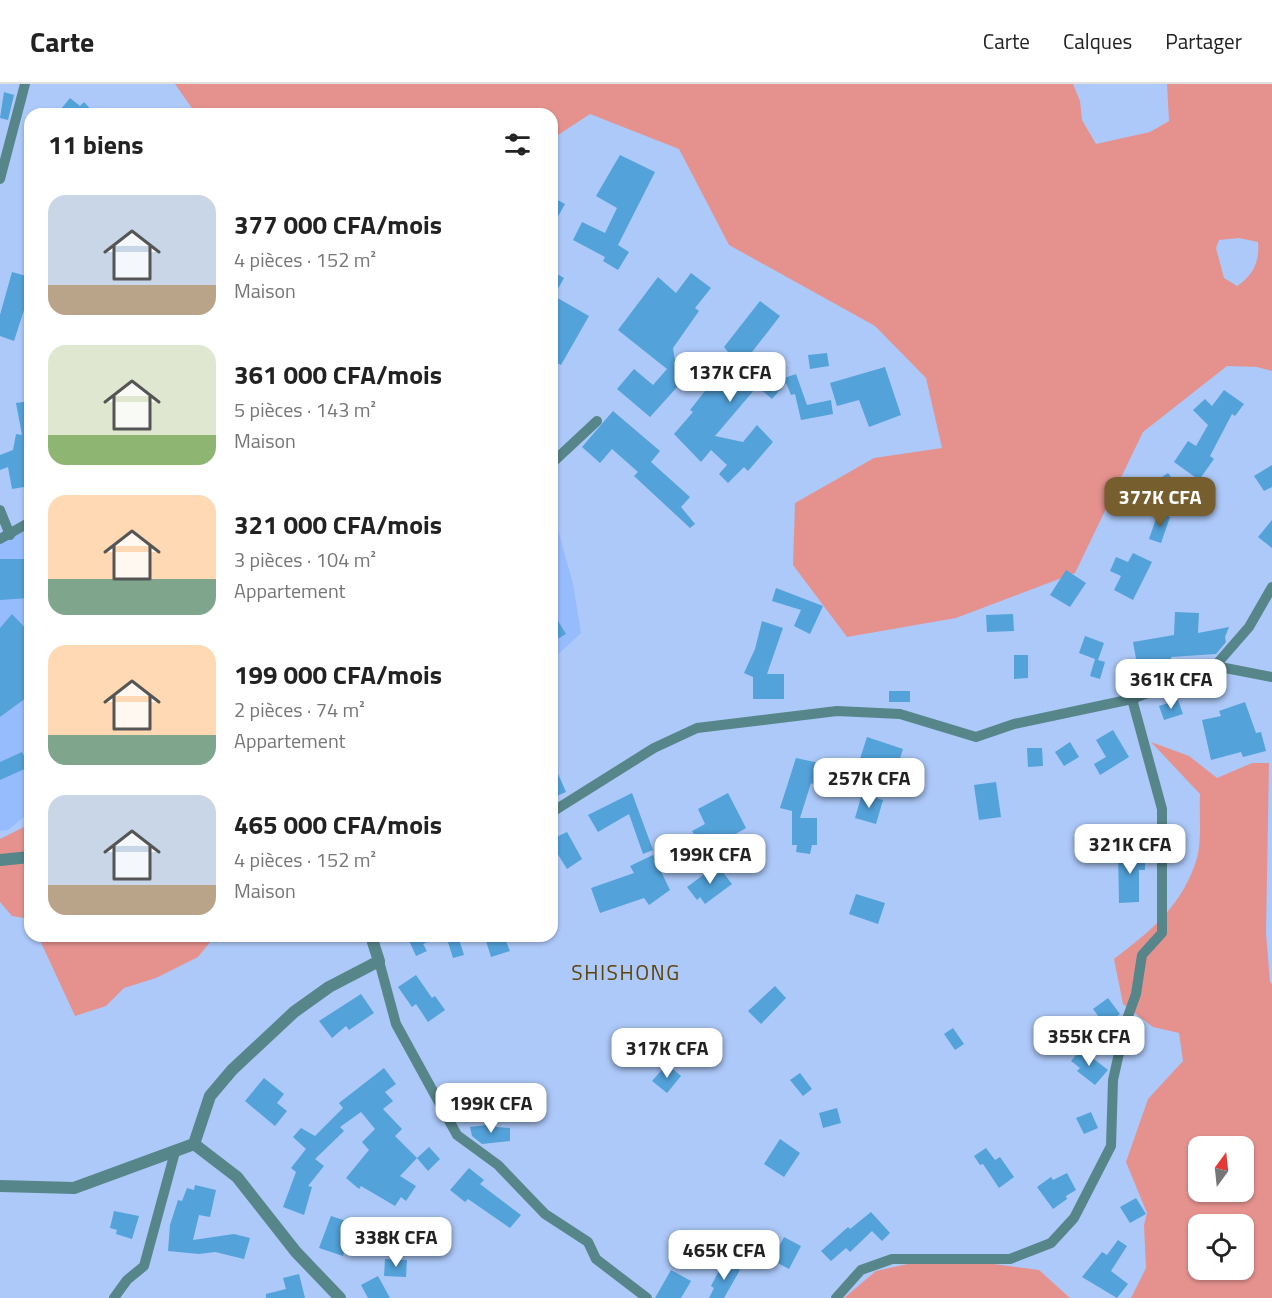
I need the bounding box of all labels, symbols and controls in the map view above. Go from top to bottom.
text: Carte [30,20,94,63]
text: Carte [983,25,1030,57]
text: Calques [1063,25,1132,57]
text: Partager [1165,25,1242,57]
text: 11 biens [48,125,144,164]
icon: filters [501,128,534,161]
text: 377 000 CFA/mois [234,205,442,244]
icon: home [96,219,168,291]
text: 4 pièces · 152 m² [234,244,376,275]
text: Maison [234,275,296,306]
pin: 137K CFA [668,352,792,403]
text: 361 000 CFA/mois [234,355,442,394]
text: 137K CFA [689,356,771,387]
icon: home [96,369,168,441]
text: 5 pièces · 143 m² [234,394,376,425]
text: Maison [234,425,296,456]
pin: 377K CFA [1098,477,1222,528]
text: 377K CFA [1119,481,1201,512]
text: 321 000 CFA/mois [234,505,442,544]
icon: home [96,519,168,591]
text: 3 pièces · 104 m² [234,544,376,575]
text: Appartement [234,575,346,606]
text: 199 000 CFA/mois [234,655,442,694]
pin: 361K CFA [1109,659,1233,710]
text: 361K CFA [1130,663,1212,694]
icon: home [96,669,168,741]
text: 2 pièces · 74 m² [234,694,365,725]
text: Appartement [234,725,346,756]
pin: 257K CFA [807,758,931,809]
text: 257K CFA [828,762,910,793]
text: 465 000 CFA/mois [234,805,442,844]
icon: home [96,819,168,891]
pin: 321K CFA [1068,824,1192,875]
text: 321K CFA [1089,828,1171,859]
pin: 199K CFA [648,834,772,885]
text: 199K CFA [669,838,751,869]
text: 4 pièces · 152 m² [234,844,376,875]
text: Maison [234,875,296,906]
district label: SHISHONG [571,956,681,988]
pin: 355K CFA [1027,1016,1151,1067]
text: 355K CFA [1048,1020,1130,1051]
pin: 317K CFA [605,1028,729,1079]
text: 317K CFA [626,1032,708,1063]
pin: 199K CFA [429,1083,553,1134]
text: 199K CFA [450,1087,532,1118]
north arrow [1188,1136,1254,1202]
map controls [1188,1136,1254,1280]
button: locate [1188,1214,1254,1280]
pin: 338K CFA [334,1217,458,1268]
text: 338K CFA [355,1221,437,1252]
pin: 465K CFA [662,1230,786,1281]
text: 465K CFA [683,1234,765,1265]

